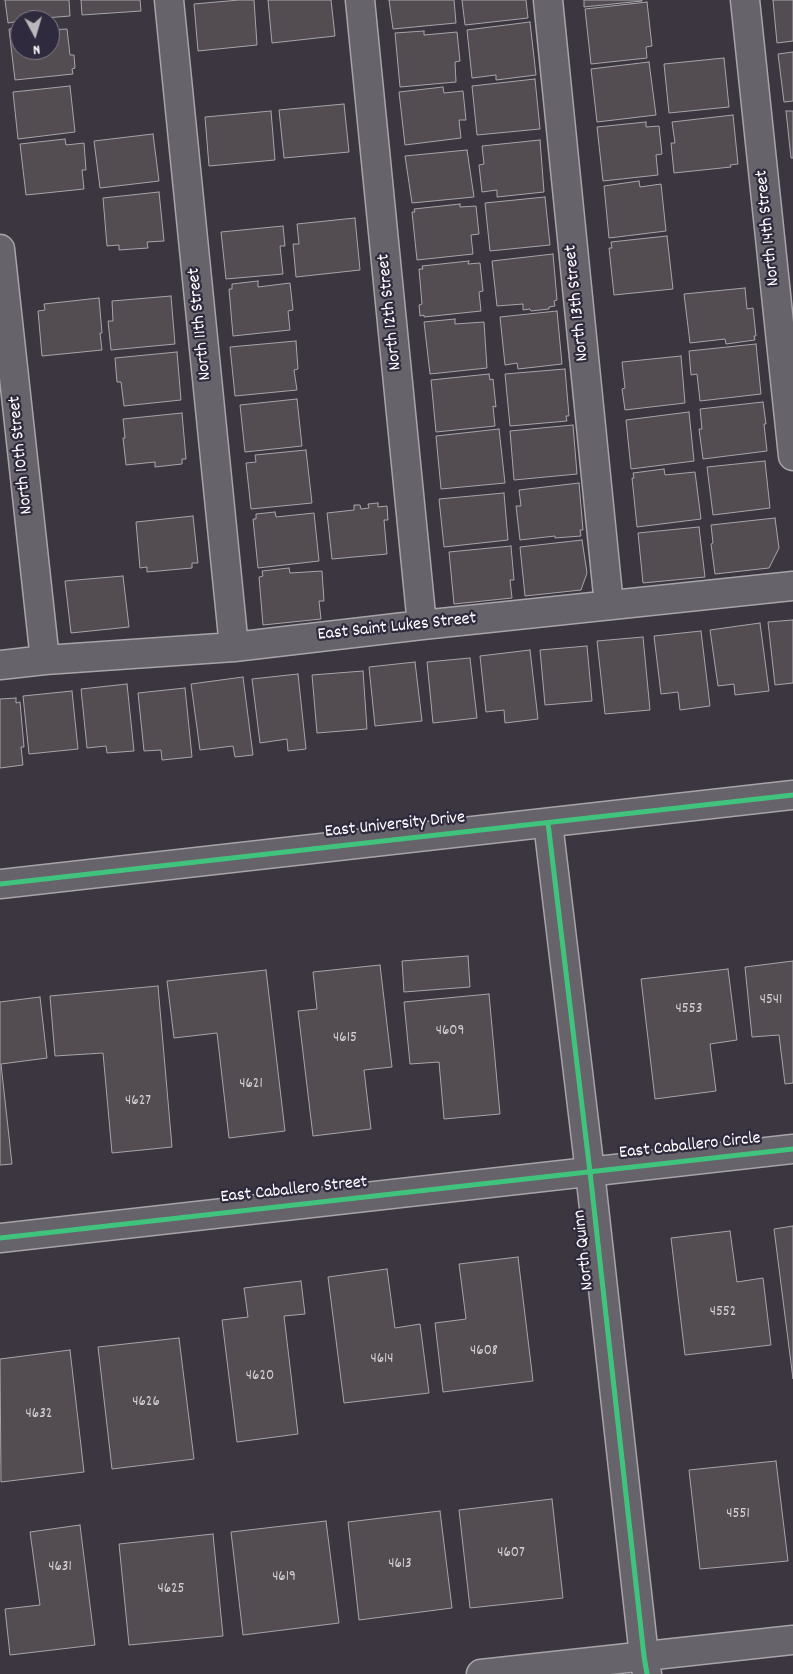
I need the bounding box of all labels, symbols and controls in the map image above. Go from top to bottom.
north arrow [10,10,60,60]
text: N [32,39,41,59]
street label: North 14th Street [752,169,786,287]
street label: North 13th Street [561,244,595,362]
street label: North 12th Street [374,253,408,371]
street label: North 11th Street [184,267,218,381]
street label: North 10th Street [5,395,39,515]
street label: East Saint Lukes Street [317,609,477,647]
street label: East University Drive [324,808,466,844]
house number: 4541 [760,992,782,1010]
house number: 4553 [676,1001,702,1019]
house number: 4609 [436,1023,464,1041]
house number: 4615 [333,1030,357,1048]
house number: 4621 [239,1076,263,1094]
house number: 4627 [125,1093,151,1111]
street label: East Caballero Circle [618,1129,762,1165]
street label: East Caballero Street [219,1173,369,1209]
street label: North Quinn [570,1209,600,1291]
house number: 4552 [710,1304,736,1322]
house number: 4608 [470,1343,498,1361]
house number: 4614 [370,1351,394,1369]
house number: 4620 [246,1368,274,1386]
house number: 4626 [132,1394,160,1412]
house number: 4632 [26,1406,52,1424]
house number: 4551 [726,1506,750,1524]
house number: 4607 [497,1545,525,1563]
house number: 4613 [388,1556,412,1574]
house number: 4631 [48,1559,72,1577]
house number: 4619 [272,1569,296,1587]
house number: 4625 [157,1581,185,1599]

